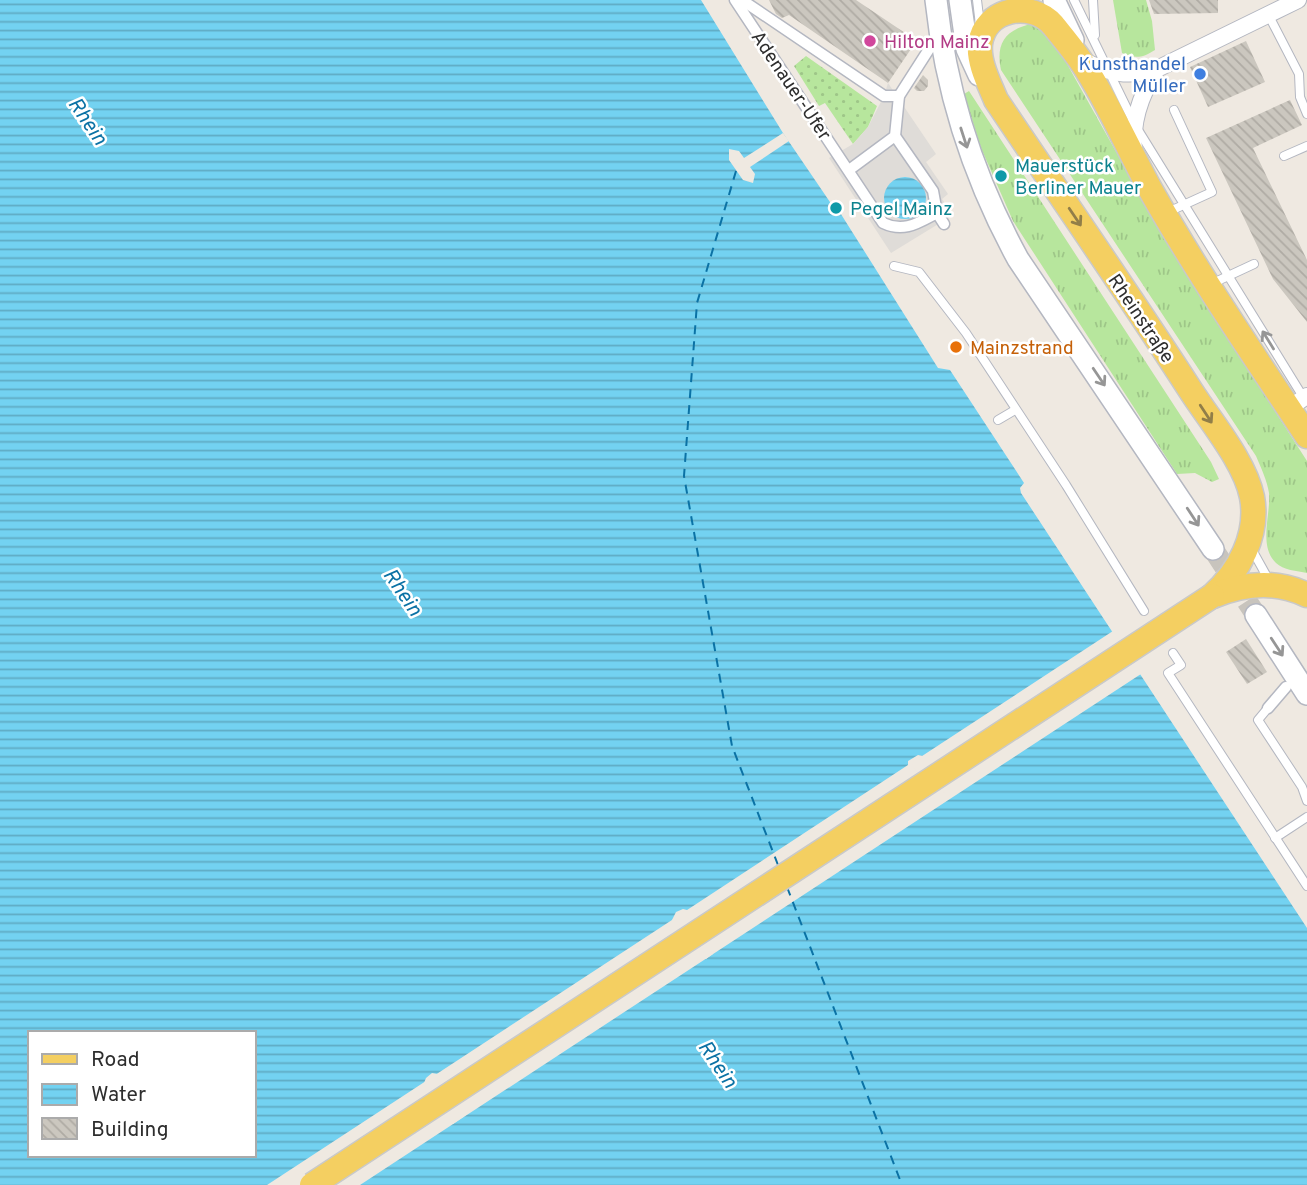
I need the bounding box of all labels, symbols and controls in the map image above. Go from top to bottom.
street label: Adenauer-Ufer [745,27,836,146]
place label: Hilton Mainz [884,31,990,55]
marker: Hilton Mainz [862,33,878,49]
place label: Kunsthandel Müller [1079,53,1187,99]
marker: Kunsthandel Müller [1192,66,1208,82]
water label: Rhein [61,93,113,152]
one-way arrow [959,126,972,148]
place label: Mauerstück Berliner Mauer [1015,155,1142,201]
marker: Mauerstück Berliner Mauer [993,168,1009,184]
place label: Pegel Mainz [850,198,953,222]
marker: Pegel Mainz [828,200,844,216]
one-way arrow [1068,207,1082,226]
street label: Rheinstraße [1102,270,1179,368]
one-way arrow [1260,331,1274,351]
place label: Mainzstrand [970,337,1074,361]
marker: Mainzstrand [948,339,964,355]
one-way arrow [1092,367,1106,387]
one-way arrow [1199,404,1214,423]
one-way arrow [1186,506,1200,526]
water label: Rhein [376,564,428,623]
one-way arrow [1269,637,1284,656]
legend [28,1031,256,1157]
water label: Rhein [691,1036,743,1095]
text: Road [91,1047,140,1074]
text: Water [91,1082,146,1109]
text: Building [91,1117,169,1144]

